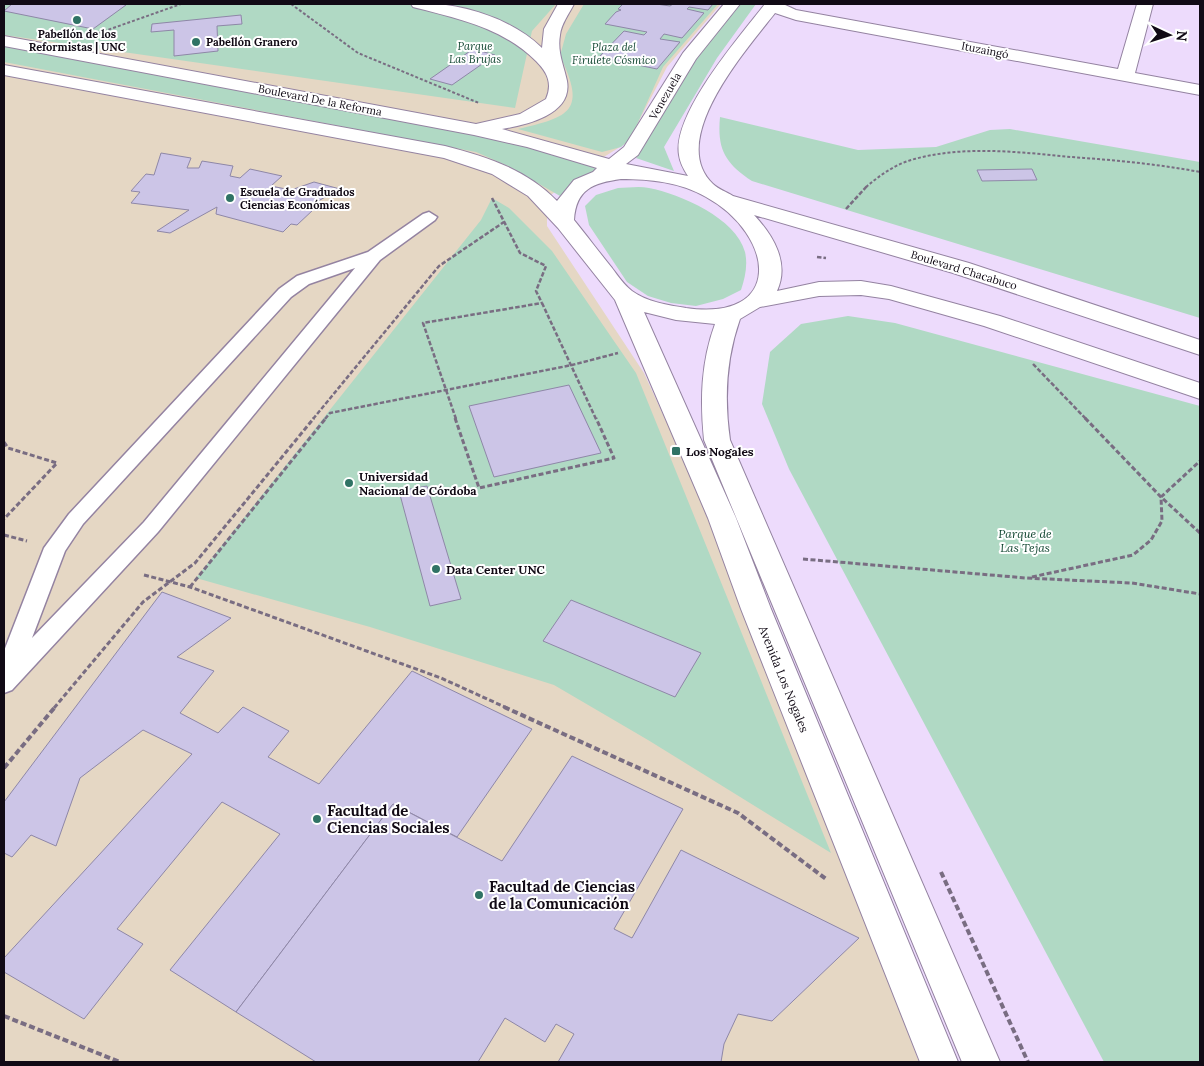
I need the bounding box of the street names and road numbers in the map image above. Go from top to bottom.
street label: Ituzaingó [960,39,1010,61]
street label: Venezuela [645,70,684,123]
street label: Boulevard De la Reforma [257,81,383,119]
street label: Boulevard Chacabuco [909,247,1019,293]
street label: Avenida Los Nogales [755,622,812,735]

